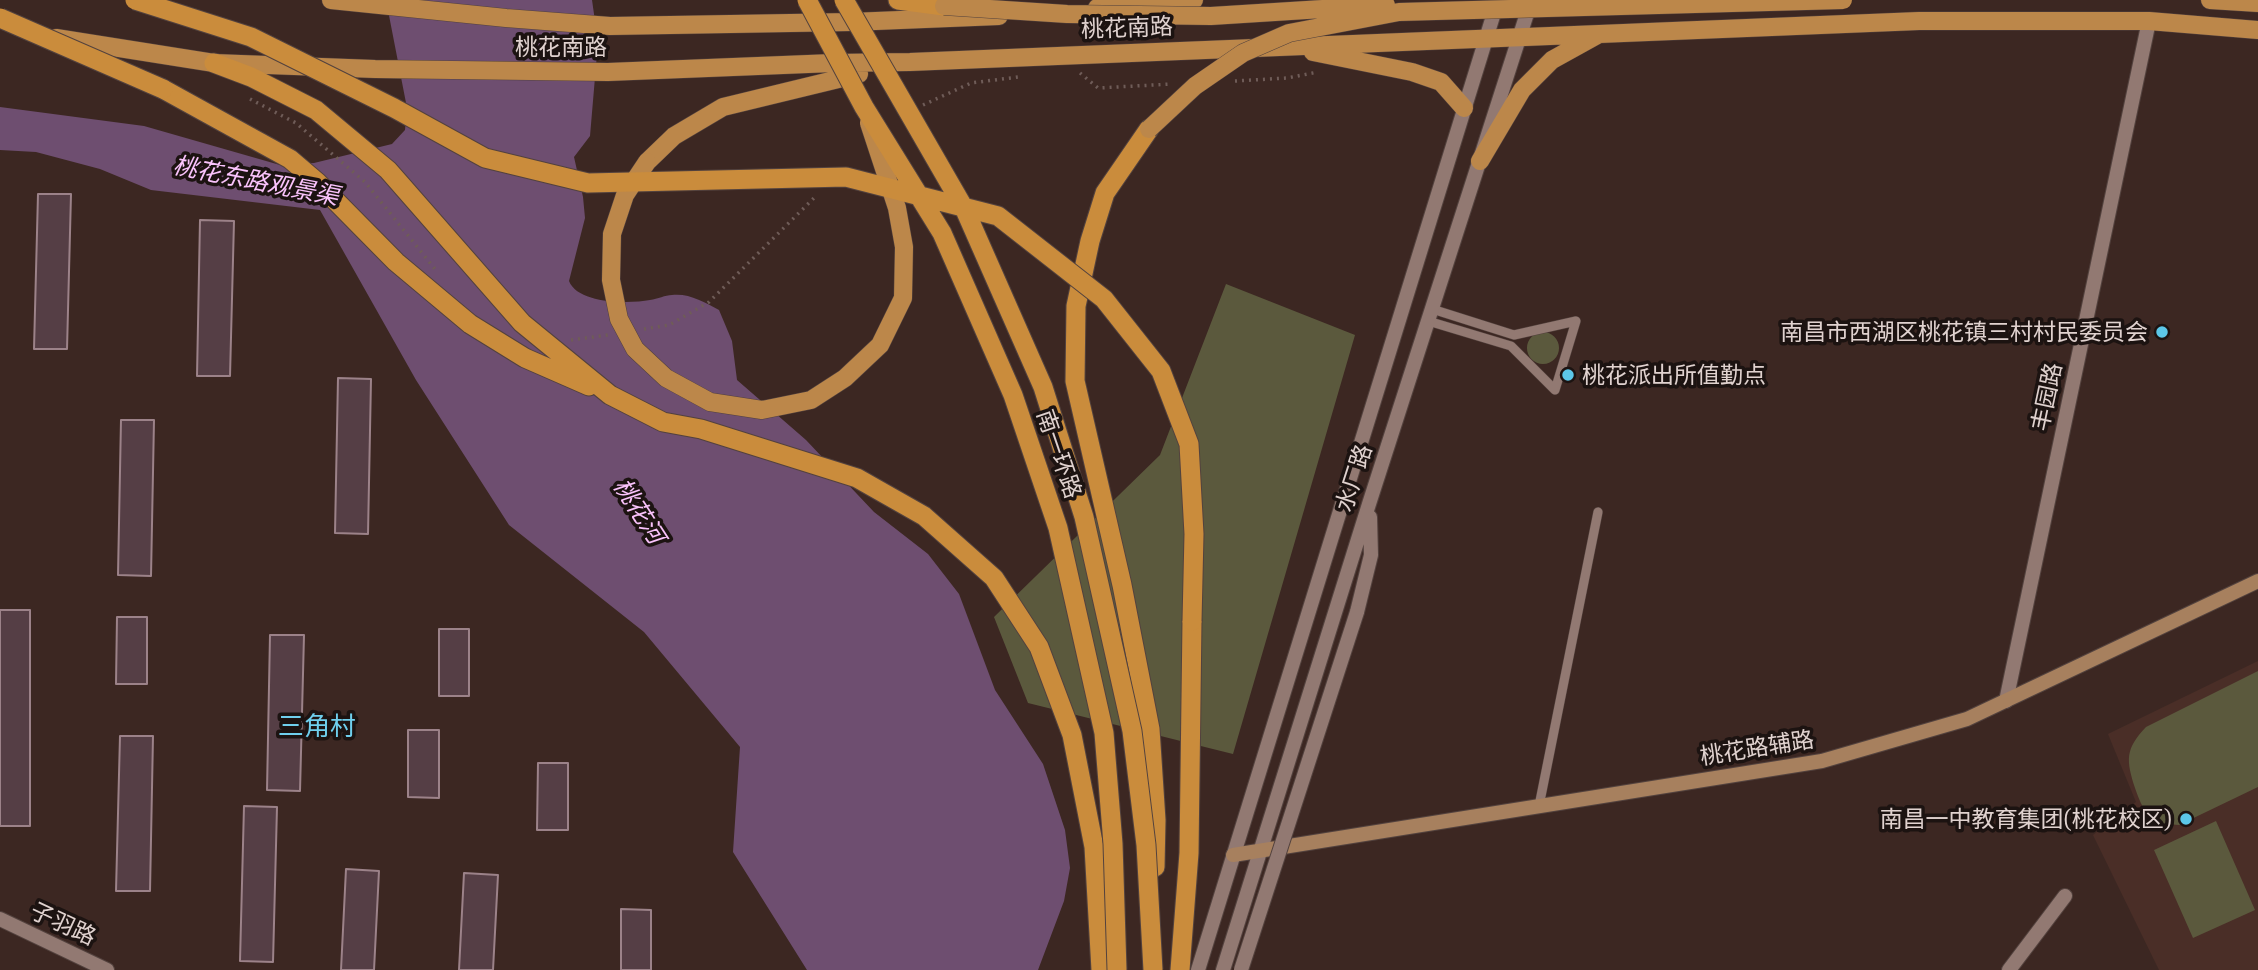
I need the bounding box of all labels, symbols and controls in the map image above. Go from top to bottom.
street label: 桃花南路 [1081,13,1173,43]
street label: 桃花南路 [515,33,607,61]
water label: 桃花东路观景渠 [171,151,341,211]
place label: 南昌市西湖区桃花镇三村村民委员会 [1780,318,2148,346]
marker: 南昌市西湖区桃花镇三村村民委员会 [2154,324,2170,340]
street label: 丰园路 [2026,360,2068,434]
place label: 桃花派出所值勤点 [1582,361,1766,389]
marker: 桃花派出所值勤点 [1560,367,1576,383]
street label: 南一环路 [1031,406,1087,502]
street label: 水厂路 [1330,441,1378,515]
water label: 桃花河 [607,473,671,549]
district label: 三角村 [278,710,356,742]
street label: 桃花路辅路 [1698,725,1816,771]
place label: 南昌一中教育集团(桃花校区) [1879,805,2172,833]
marker: 南昌一中教育集团(桃花校区) [2178,811,2194,827]
street label: 子羽路 [26,897,100,951]

